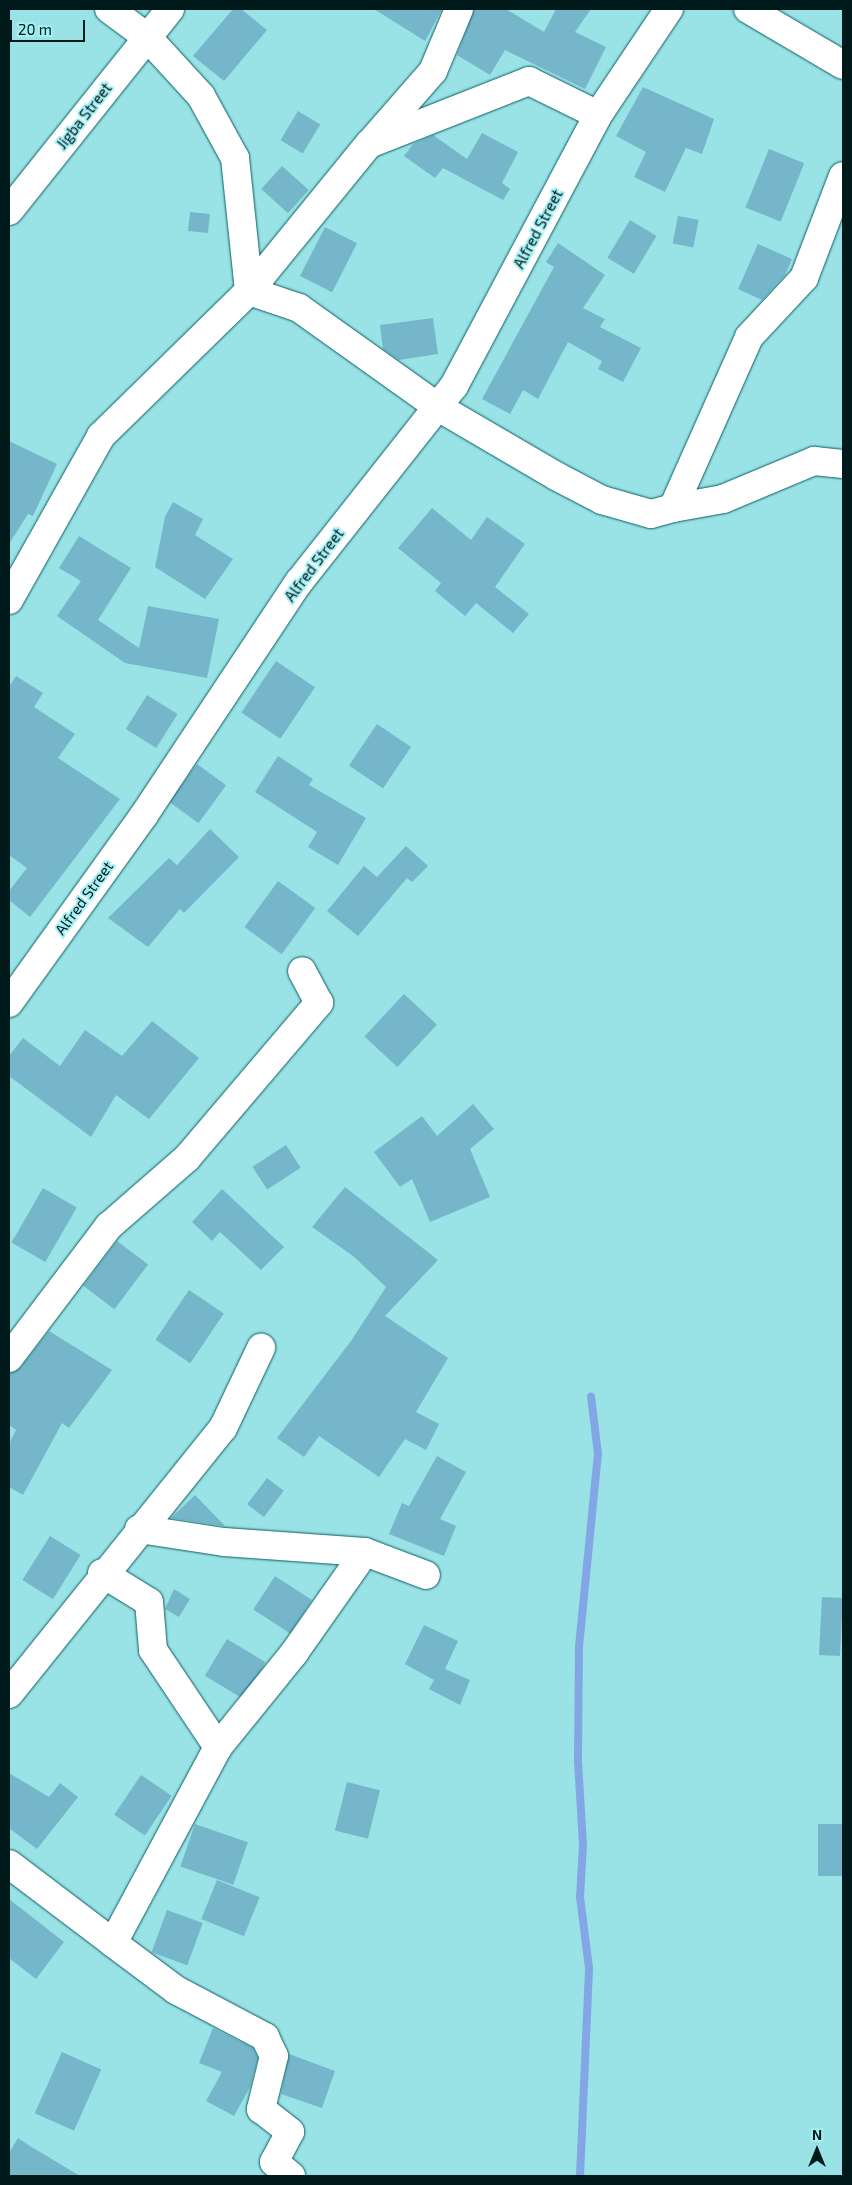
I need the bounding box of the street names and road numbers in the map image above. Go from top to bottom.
street label: Jigba Street [53,79,115,153]
street label: Alfred Street [510,186,566,272]
street label: Alfred Street [281,525,347,605]
street label: Alfred Street [51,858,117,938]

